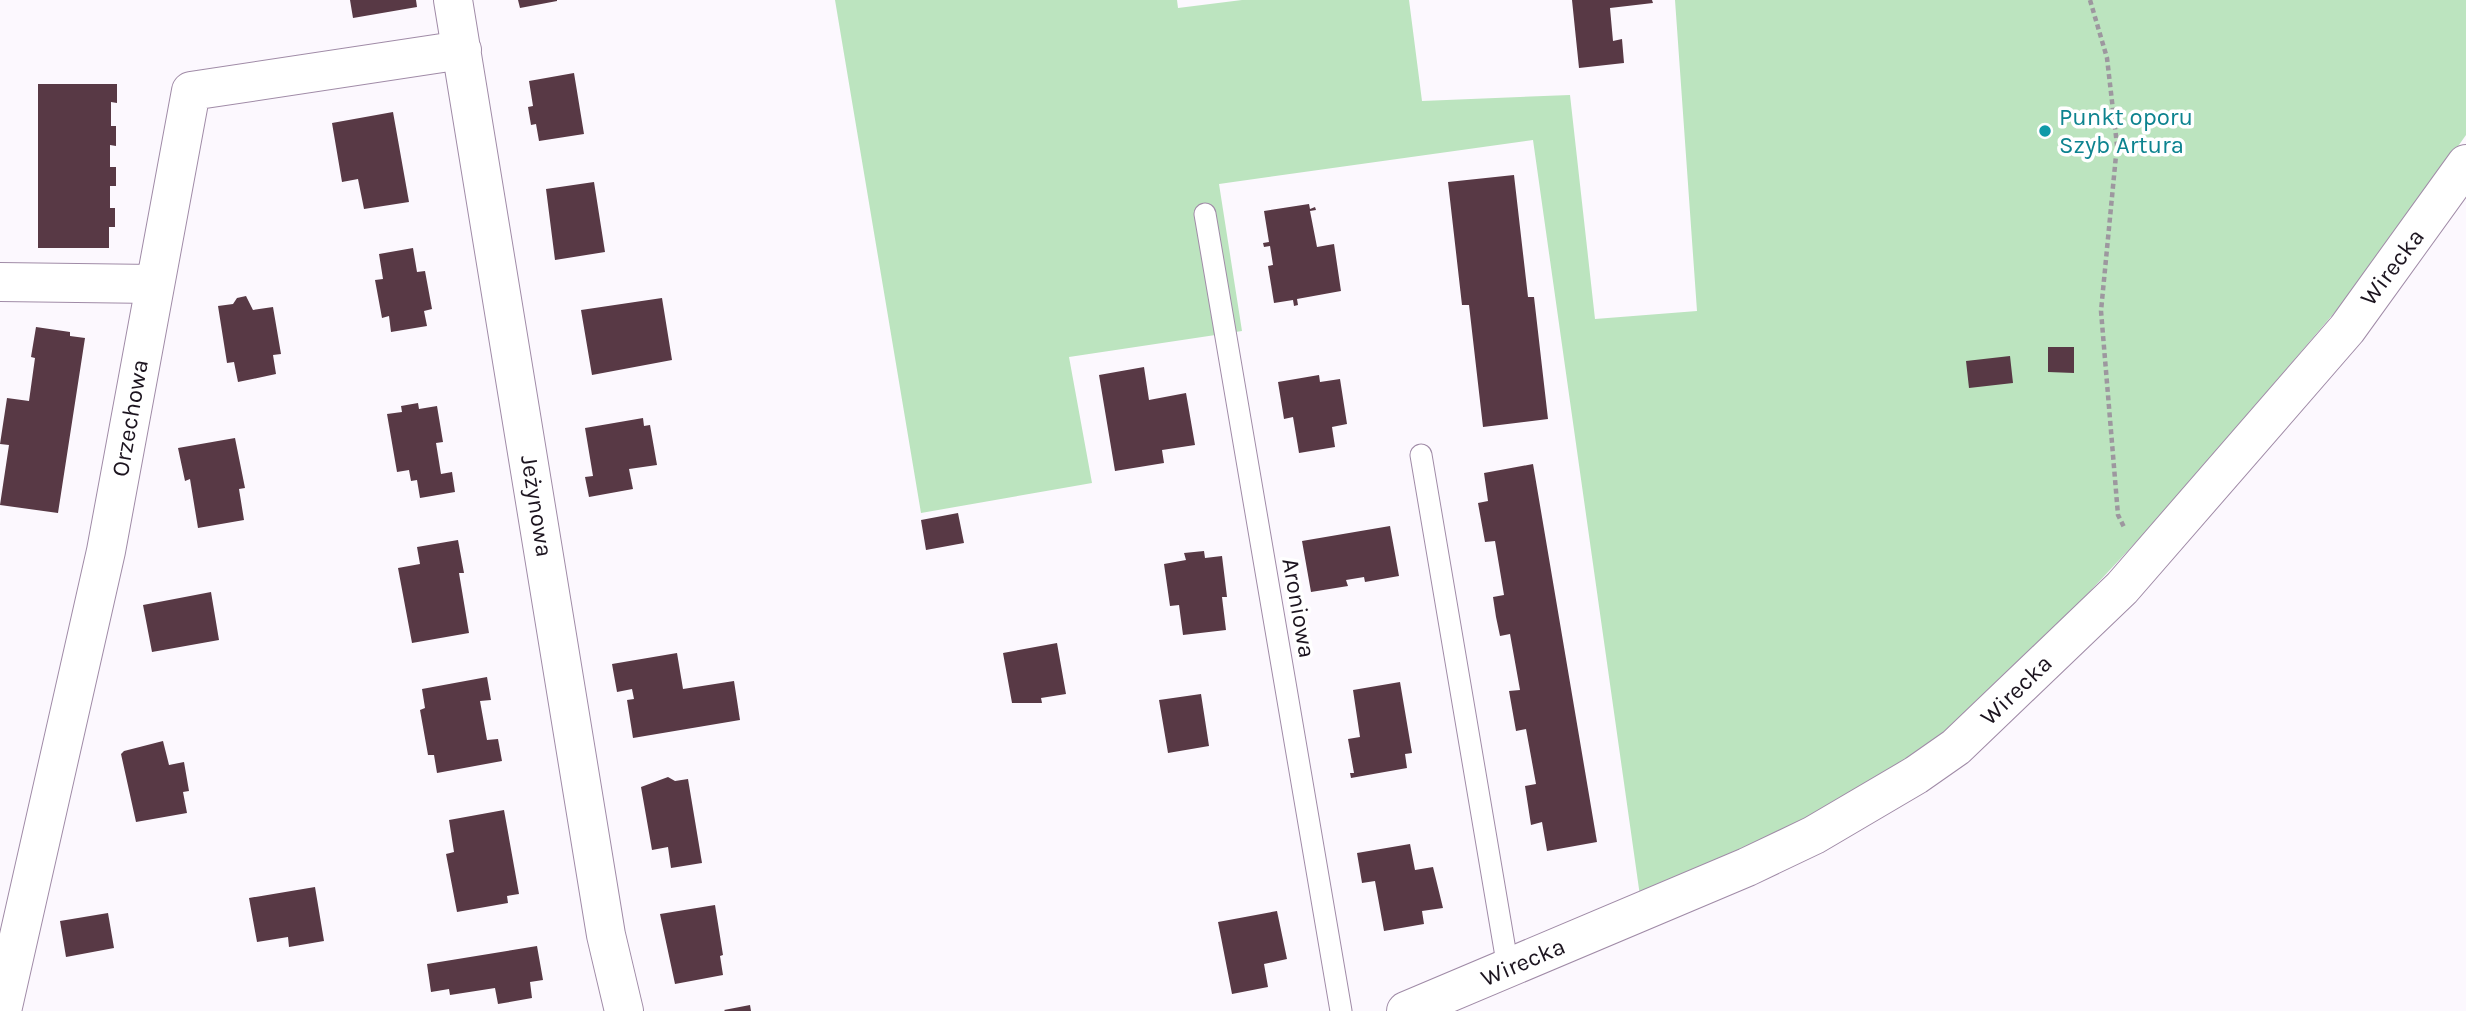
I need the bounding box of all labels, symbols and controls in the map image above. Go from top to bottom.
place label: Punkt oporu Szyb Artura [2059,103,2193,159]
marker: Punkt oporu Szyb Artura [2037,123,2053,139]
street label: Wirecka [2354,223,2430,311]
street label: Orzechowa [106,357,154,479]
street label: Jeżynowa [515,453,559,559]
street label: Aroniowa [1276,556,1322,660]
street label: Wirecka [1974,649,2058,731]
street label: Wirecka [1477,932,1569,992]

